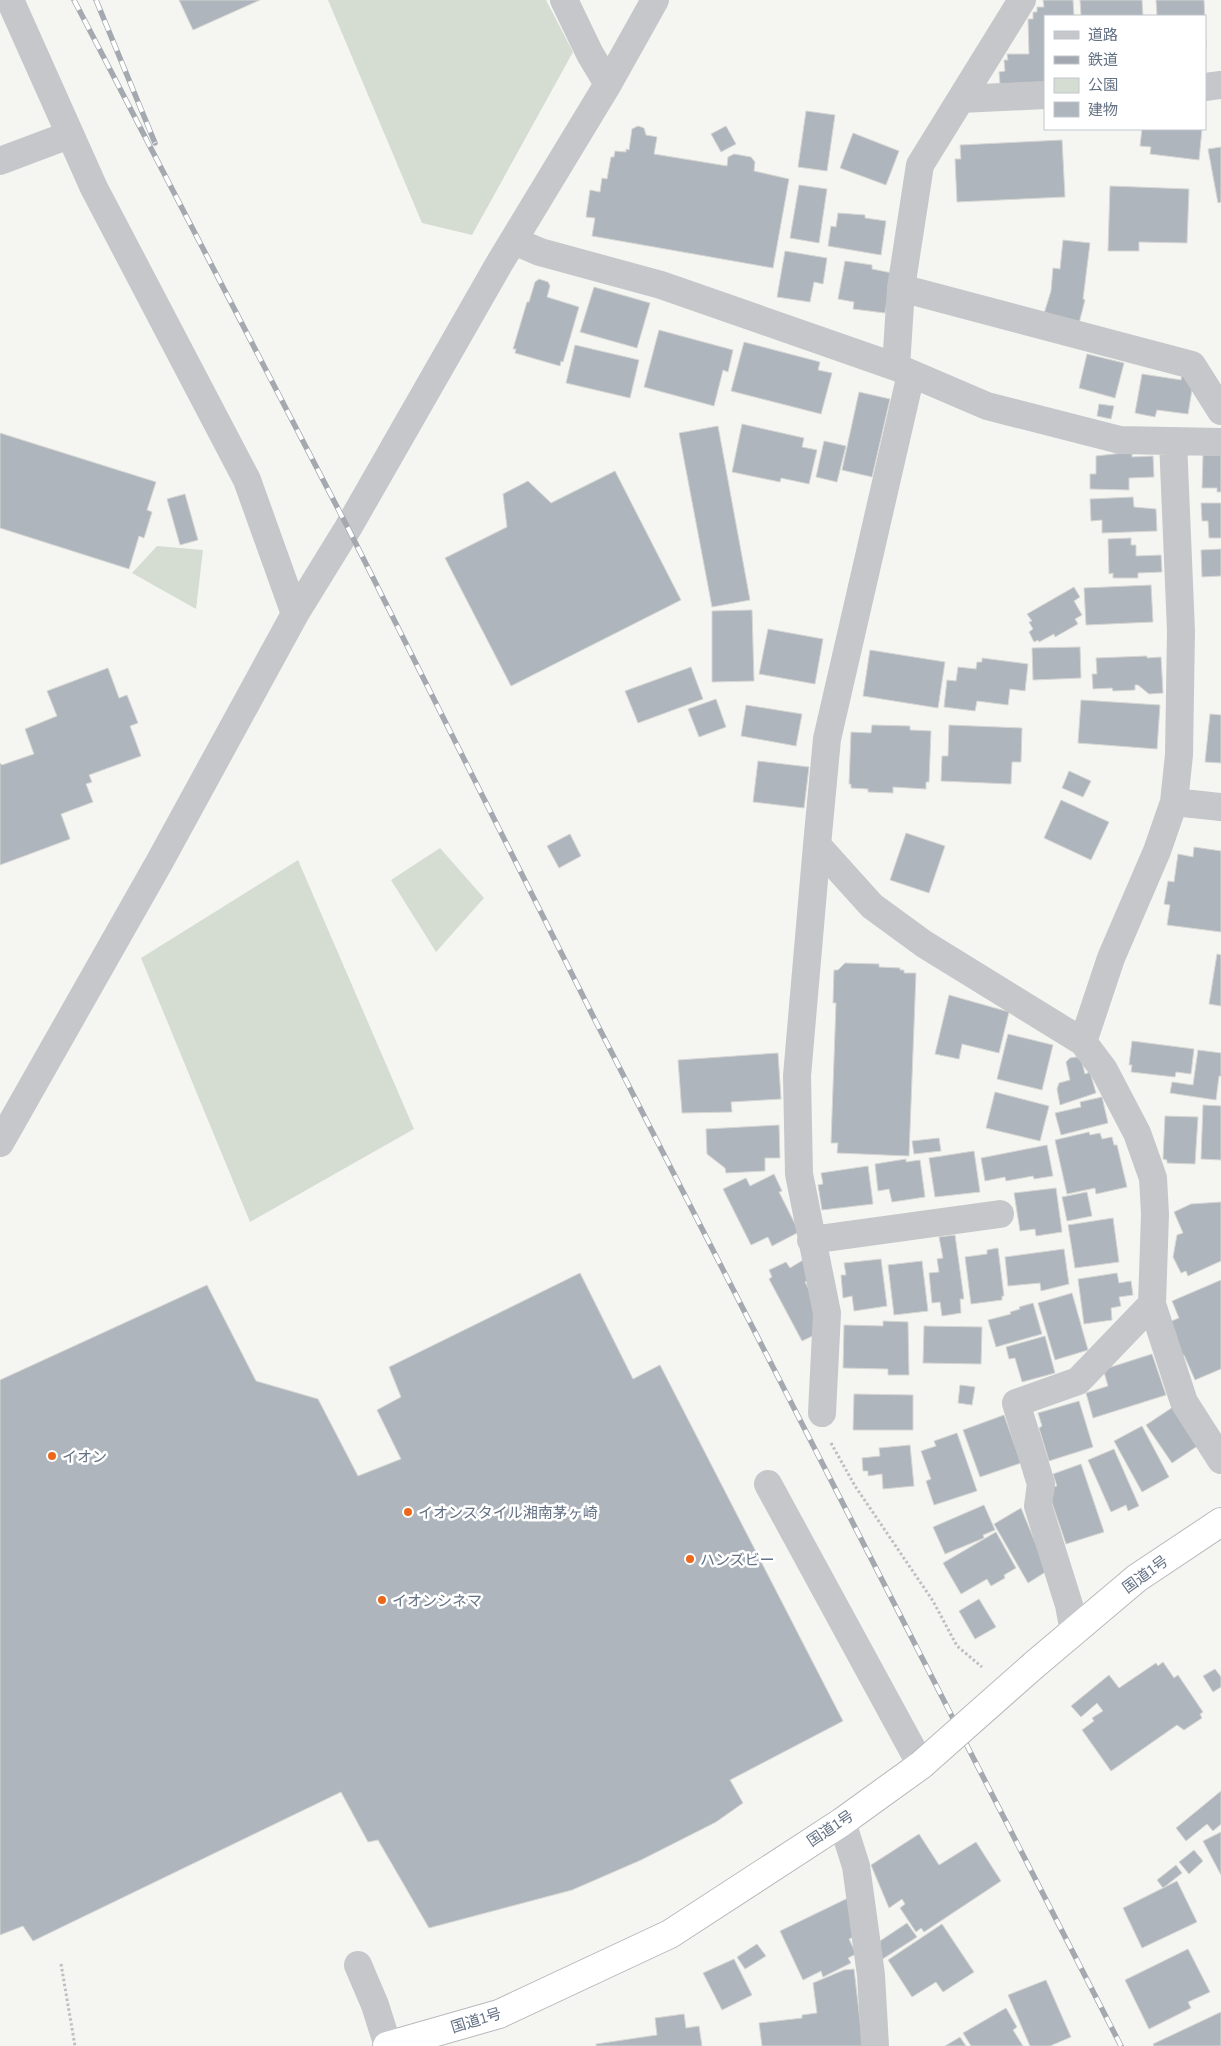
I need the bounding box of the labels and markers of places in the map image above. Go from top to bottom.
place label: イオン [62,1446,107,1467]
marker: イオン [46,1450,58,1462]
place label: イオンスタイル湘南茅ヶ崎 [418,1502,598,1523]
marker: イオンスタイル湘南茅ヶ崎 [402,1506,414,1518]
place label: ハンズビー [700,1549,775,1570]
marker: ハンズビー [684,1553,696,1565]
place label: イオンシネマ [392,1590,482,1611]
marker: イオンシネマ [376,1594,388,1606]

